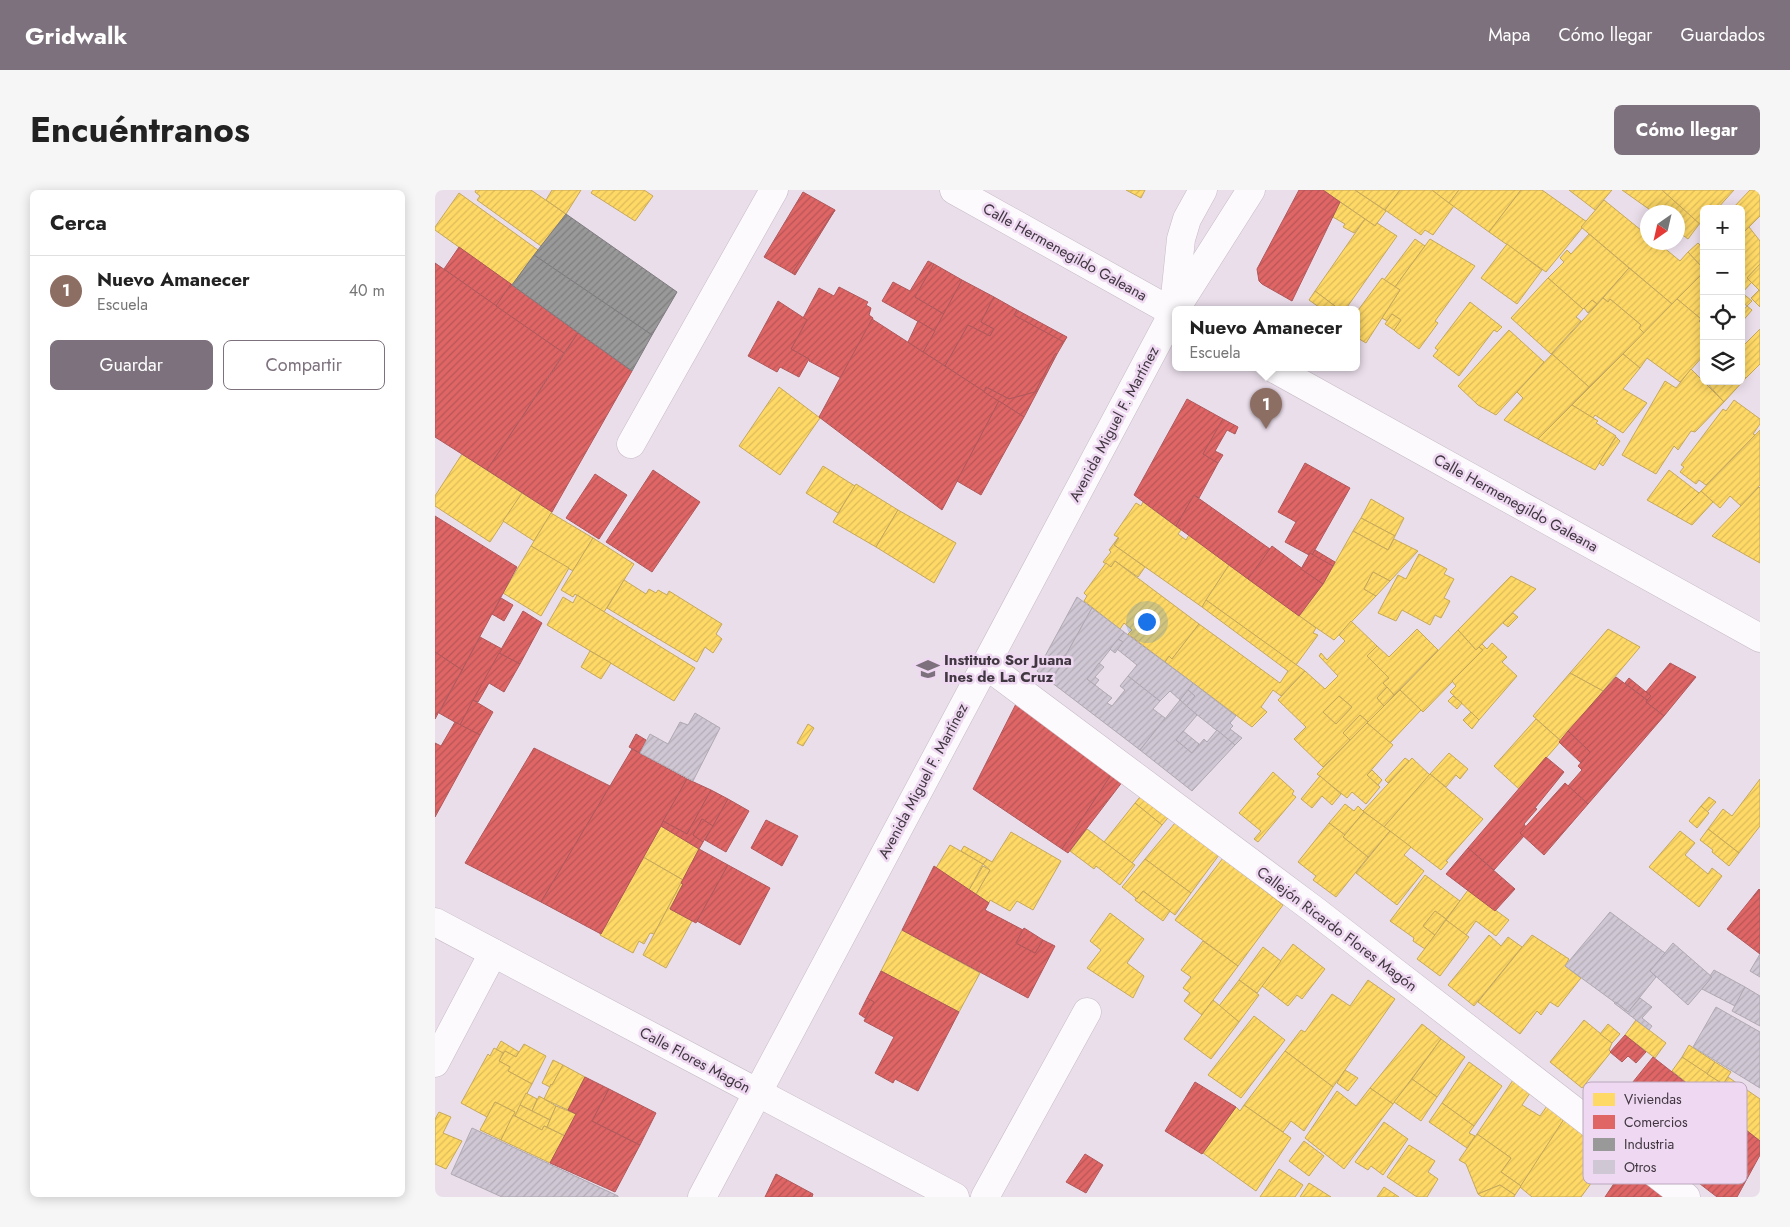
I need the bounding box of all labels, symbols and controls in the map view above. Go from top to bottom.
text: Gridwalk [25,18,127,53]
text: Mapa [1488,22,1530,48]
text: Cómo llegar [1558,22,1653,48]
text: Guardados [1681,22,1765,48]
text: Encuéntranos [30,105,250,155]
button: Cómo llegar [1614,105,1760,155]
street label: Calle Hermenegildo Galeana [979,198,1151,306]
north arrow [1640,205,1685,250]
map controls [1700,205,1745,385]
button: + [1700,205,1745,250]
text: Cerca [50,208,107,238]
button: − [1700,250,1745,295]
text: Nuevo Amanecer [97,266,250,293]
text: 1 [62,279,70,302]
text: 40 m [349,279,385,302]
text: Escuela [97,293,148,316]
button: locate [1700,295,1745,340]
popup [1172,306,1360,371]
text: Nuevo Amanecer [1190,314,1342,341]
button: Guardar [50,340,213,390]
button: Compartir [223,340,385,390]
button: layers [1700,340,1745,385]
text: Escuela [1190,341,1240,364]
street label: Avenida Miguel F. Martínez [1064,342,1164,506]
pin: 1 [1250,388,1282,429]
street label: Calle Hermenegildo Galeana [1430,449,1602,557]
your location [1134,609,1160,635]
place label: Instituto Sor Juana Ines de La Cruz [944,649,1072,688]
school or university icon: Instituto Sor Juana Ines de La Cruz [915,656,941,682]
street label: Avenida Miguel F. Martínez [873,699,973,863]
street label: Callejón Ricardo Flores Magón [1252,861,1422,997]
street label: Calle Flores Magón [636,1021,754,1099]
legend [1583,1082,1747,1184]
text: Viviendas [1624,1089,1682,1109]
text: Comercios [1624,1112,1688,1132]
text: Industria [1624,1134,1674,1154]
text: Otros [1624,1157,1657,1177]

